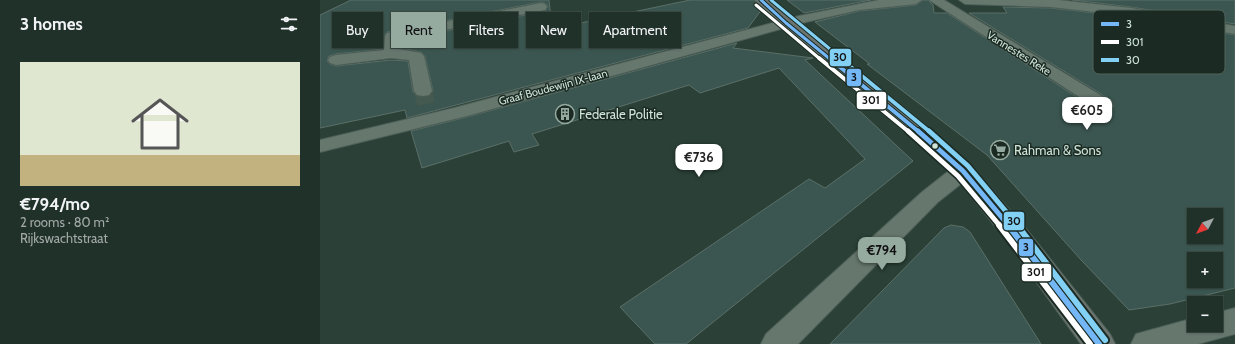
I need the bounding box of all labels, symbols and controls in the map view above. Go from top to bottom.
legend [1093,10,1225,74]
chip: Buy [332,12,383,48]
chip: Rent [391,12,446,48]
chip: Filters [454,12,518,48]
chip: New [526,12,581,48]
chip: Apartment [589,12,681,48]
icon: filters [278,13,300,35]
text: 3 homes [20,14,83,34]
text: 3 [1126,17,1132,31]
street label: Vannestes Reke [984,28,1054,78]
text: 301 [1126,35,1143,49]
line badge: 30 [829,48,852,67]
text: 30 [833,50,847,64]
text: 30 [1126,53,1140,67]
street label: Graaf Boudewijn IX-laan [497,66,609,108]
line badge: 3 [846,68,862,87]
text: 3 [851,70,857,84]
icon: home [124,88,196,160]
line badge: 301 [856,91,887,110]
text: 301 [862,93,880,107]
pin: €605 [1063,97,1111,131]
text: €605 [1071,102,1103,118]
building icon: Federale Politie [554,103,576,125]
place label: Federale Politie [579,106,663,122]
supermarket icon: Rahman & Sons [989,139,1011,161]
unlabelled marker [930,141,940,151]
place label: Rahman & Sons [1014,142,1102,158]
pin: €736 [675,144,723,178]
text: €736 [684,149,714,165]
text: €794/mo [20,194,90,214]
north arrow [1187,208,1223,244]
map controls [1187,208,1223,332]
line badge: 30 [1003,211,1025,231]
text: 2 rooms · 80 m² [20,214,109,230]
text: 30 [1007,214,1021,228]
text: Rijkswachtstraat [20,230,108,246]
pin: €794 [858,237,906,271]
line badge: 3 [1018,238,1034,257]
text: 3 [1023,240,1029,254]
text: €794 [867,242,897,258]
button: + [1187,252,1223,288]
line badge: 301 [1021,263,1052,282]
text: 301 [1027,265,1045,279]
button: − [1187,296,1223,332]

